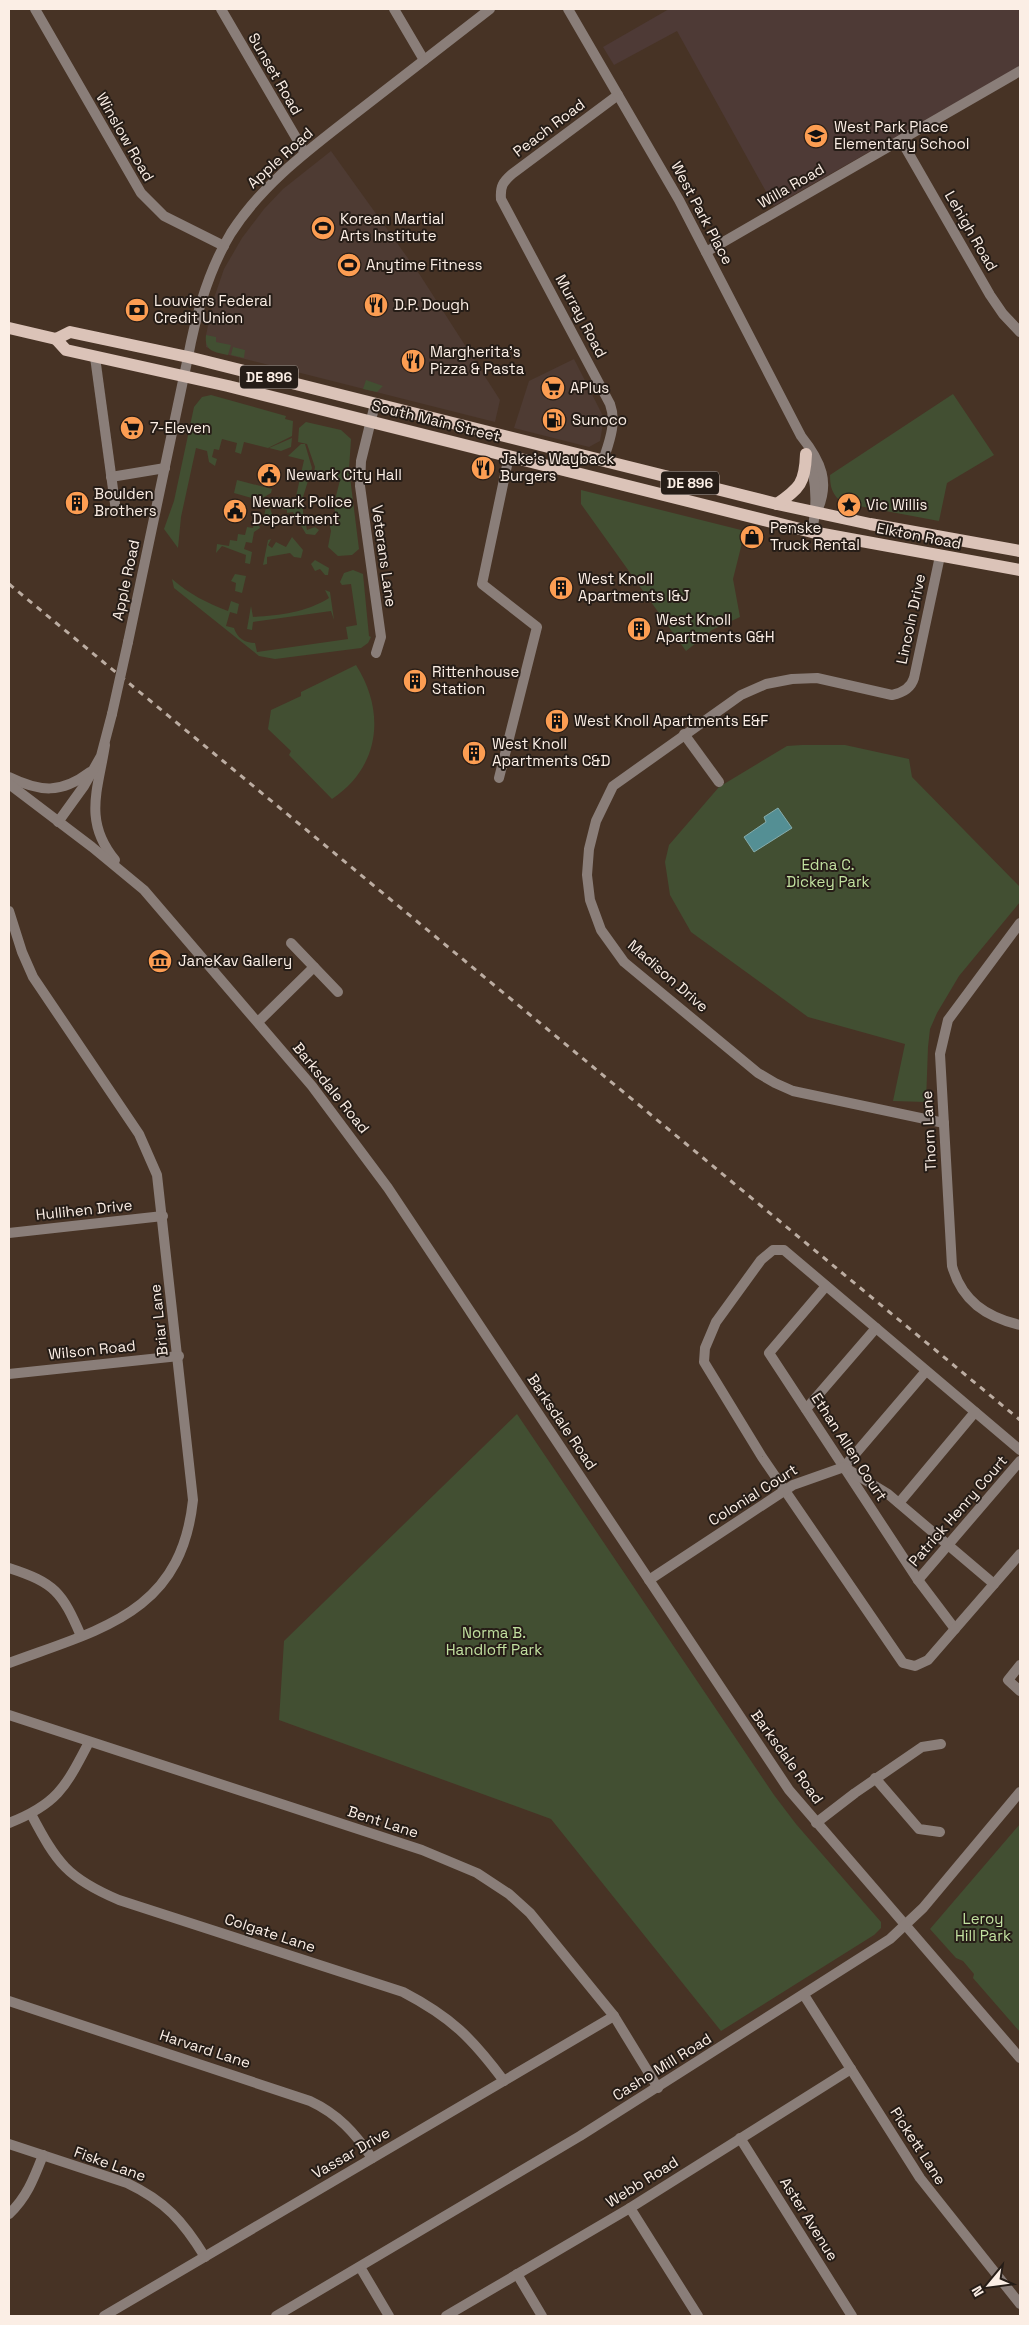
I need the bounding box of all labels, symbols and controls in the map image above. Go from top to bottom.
street label: Sunset Road [244,29,307,118]
street label: Winslow Road [92,89,159,185]
street label: Peach Road [509,94,588,161]
place label: West Park Place Elementary School [834,117,970,153]
street label: Apple Road [243,123,316,192]
school or university icon: West Park Place Elementary School [803,123,829,149]
street label: West Park Place [667,158,738,268]
street label: Willa Road [754,159,827,212]
street label: Lehigh Road [941,187,1002,274]
place label: Korean Martial Arts Institute [340,209,444,245]
sports icon: Korean Martial Arts Institute [310,215,336,241]
sports icon: Anytime Fitness [336,252,362,278]
place label: Anytime Fitness [366,255,483,274]
street label: Murray Road [552,271,611,361]
place label: Louviers Federal Credit Union [154,291,272,327]
restaurant icon: D.P. Dough [363,292,389,318]
place label: D.P. Dough [394,295,469,314]
bank icon: Louviers Federal Credit Union [124,297,150,323]
place label: Margherita’s Pizza & Pasta [430,342,525,378]
restaurant icon: Margherita’s Pizza & Pasta [400,348,426,374]
road number: DE 896 [240,366,298,388]
supermarket icon: APlus [540,375,566,401]
place label: APlus [570,378,609,397]
street label: South Main Street [370,395,502,446]
fuel station icon: Sunoco [541,407,567,433]
place label: Sunoco [572,410,627,429]
supermarket icon: 7-Eleven [119,415,145,441]
place label: 7-Eleven [150,418,211,437]
place label: Jake's Wayback Burgers [500,449,614,485]
restaurant icon: Jake's Wayback Burgers [470,455,496,481]
public building icon: Newark City Hall [256,462,282,488]
place label: Newark City Hall [286,465,402,484]
road number: DE 896 [661,472,719,494]
place label: Boulden Brothers [94,484,157,520]
building icon: Boulden Brothers [64,490,90,516]
place label: Newark Police Department [252,492,352,528]
place icon: Vic Willis [836,492,862,518]
place label: Vic Willis [866,495,927,514]
public building icon: Newark Police Department [222,498,248,524]
street label: Veterans Lane [368,504,401,608]
place label: Penske Truck Rental [770,518,860,554]
street label: Elkton Road [875,518,963,553]
shop icon: Penske Truck Rental [739,524,765,550]
street label: Apple Road [108,538,143,622]
place label: West Knoll Apartments I&J [578,569,689,605]
street label: Lincoln Drive [892,572,929,666]
building icon: West Knoll Apartments I&J [548,575,574,601]
place label: West Knoll Apartments G&H [656,610,775,646]
building icon: West Knoll Apartments G&H [626,616,652,642]
place label: Rittenhouse Station [432,662,519,698]
building icon: Rittenhouse Station [402,668,428,694]
building icon: West Knoll Apartments E&F [544,708,570,734]
place label: West Knoll Apartments E&F [574,711,768,730]
place label: West Knoll Apartments C&D [492,734,610,770]
building icon: West Knoll Apartments C&D [461,740,487,766]
park label: Edna C. Dickey Park [786,855,870,891]
street label: Madison Drive [624,935,713,1016]
museum icon: JaneKav Gallery [147,948,173,974]
place label: JaneKav Gallery [178,951,292,970]
street label: Barksdale Road [289,1038,374,1137]
street label: Thorn Lane [917,1090,940,1172]
street label: Hullihen Drive [35,1195,133,1224]
street label: Briar Lane [145,1283,172,1357]
street label: Wilson Road [47,1335,136,1364]
street label: Barksdale Road [523,1370,601,1473]
street label: Ethan Allen Court [807,1389,892,1505]
street label: Patrick Henry Court [904,1451,1011,1570]
street label: Colonial Court [705,1460,801,1530]
park label: Norma B. Handloff Park [446,1623,542,1659]
street label: Barksdale Road [747,1706,828,1807]
street label: Bent Lane [345,1801,421,1842]
street label: Colgate Lane [222,1909,318,1956]
park label: Leroy Hill Park [955,1909,1011,1945]
street label: Harvard Lane [157,2025,253,2072]
street label: Casho Mill Road [609,2029,715,2105]
street label: Pickett Lane [886,2103,951,2188]
street label: Vassar Drive [308,2122,393,2183]
street label: Fiske Lane [72,2142,149,2185]
street label: Webb Road [602,2152,681,2211]
street label: Aster Avenue [776,2173,843,2264]
north arrow [964,2260,1014,2310]
text: N [967,2283,988,2300]

